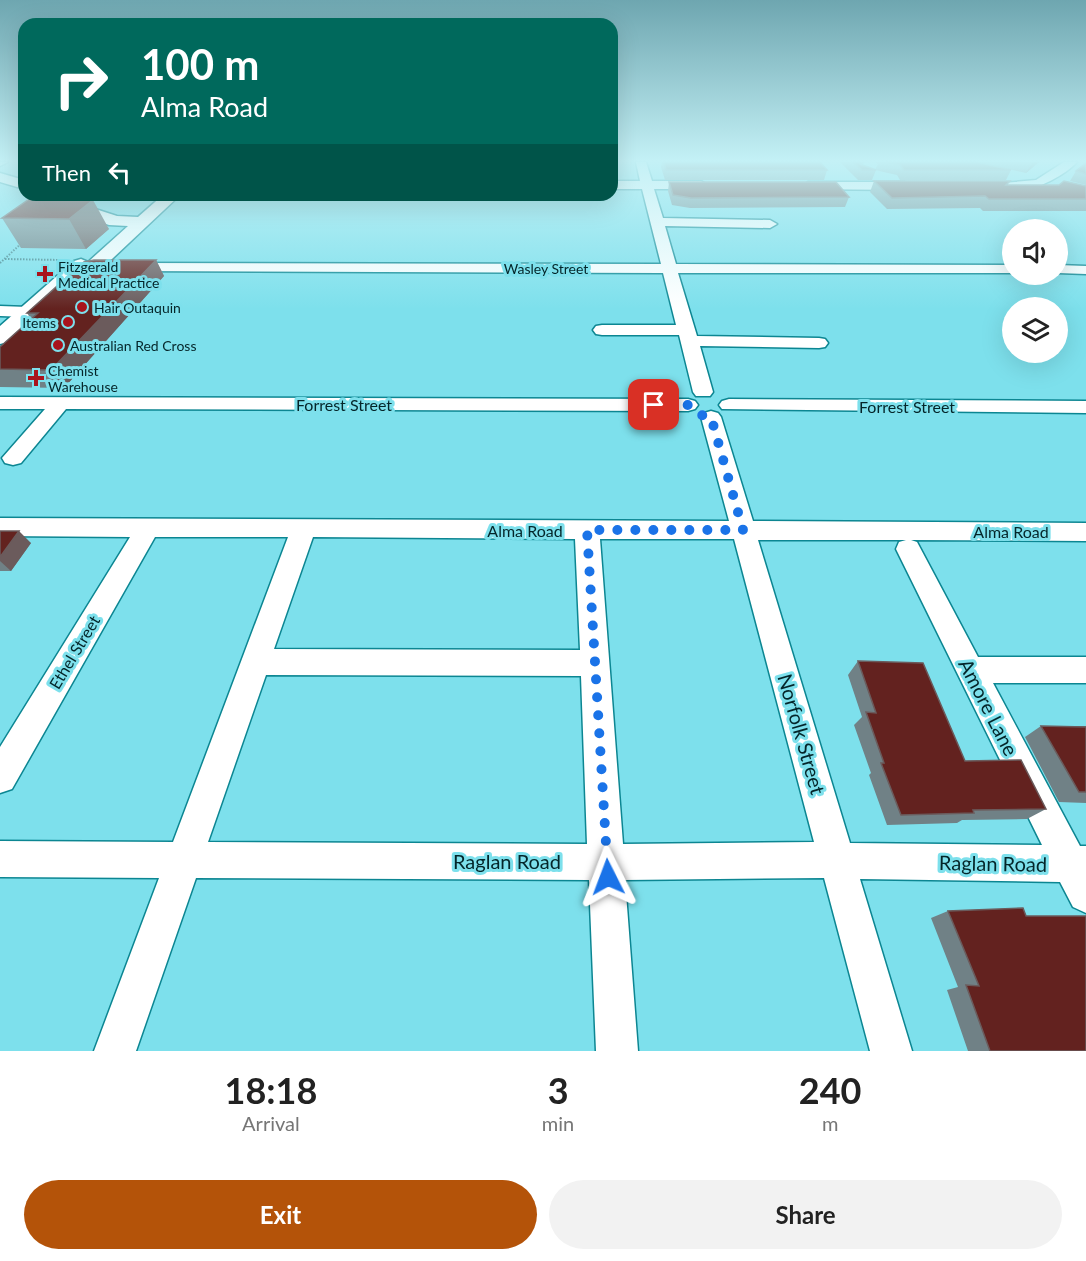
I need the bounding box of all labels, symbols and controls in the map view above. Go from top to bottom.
text: 100 m [141,39,259,89]
icon: right [42,42,120,120]
text: Alma Road [141,90,268,123]
icon: left [103,156,136,189]
text: Then [42,159,91,186]
map controls [1002,219,1068,363]
button: sound [1002,219,1068,285]
place label: Fitzgerald Medical Practice [58,258,159,291]
street label: Wasley Street [504,260,588,277]
marker: Fitzgerald Medical Practice [36,265,54,283]
button: layers [1002,297,1068,363]
place label: Hair Outaquin [94,299,181,316]
marker: Hair Outaquin [75,300,89,314]
place label: Items [22,314,56,331]
marker: Items [61,315,75,329]
place label: Australian Red Cross [70,337,196,354]
marker: Australian Red Cross [51,338,65,352]
place label: Chemist Warehouse [48,362,118,395]
marker: Chemist Warehouse [29,371,43,385]
pin [628,379,679,430]
icon: arrive [637,388,670,421]
street label: Forrest Street [296,395,392,414]
street label: Forrest Street [859,397,955,416]
street label: Alma Road [487,521,563,540]
street label: Alma Road [973,522,1049,541]
street label: Ethel Street [45,612,103,692]
street label: Amore Lane [954,654,1024,760]
street label: Norfolk Street [773,671,831,797]
position arrow [576,845,640,909]
street label: Raglan Road [453,849,561,873]
street label: Raglan Road [939,850,1047,876]
text: 18:18 [225,1068,317,1112]
text: 3 [548,1068,569,1112]
text: 240 [799,1068,861,1112]
text: Arrival [242,1111,300,1135]
text: min [542,1111,574,1135]
text: m [822,1111,838,1135]
button: Exit [24,1180,537,1249]
button: Share [549,1180,1062,1249]

